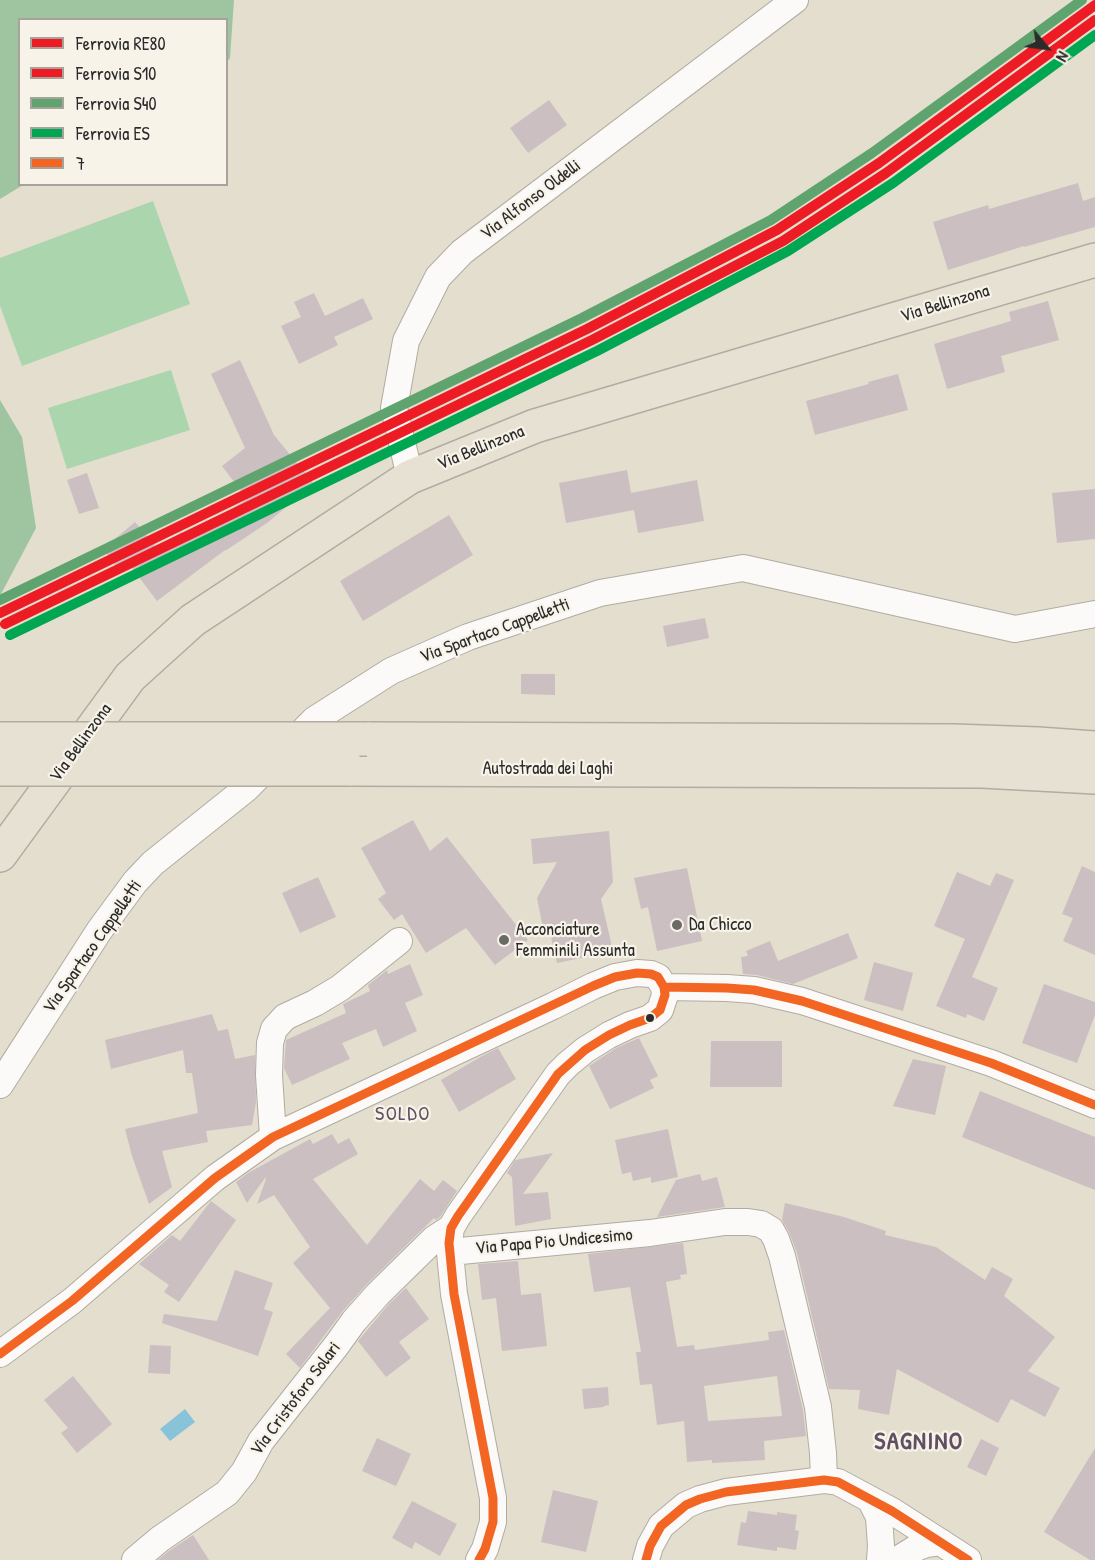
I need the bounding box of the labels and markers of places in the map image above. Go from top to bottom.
place label: Da Chicco [689,914,751,936]
marker: Da Chicco [670,918,684,932]
place label: Acconciature Femminili Assunta [516,919,635,962]
marker: Acconciature Femminili Assunta [497,933,511,947]
unlabelled marker [644,1012,656,1024]

